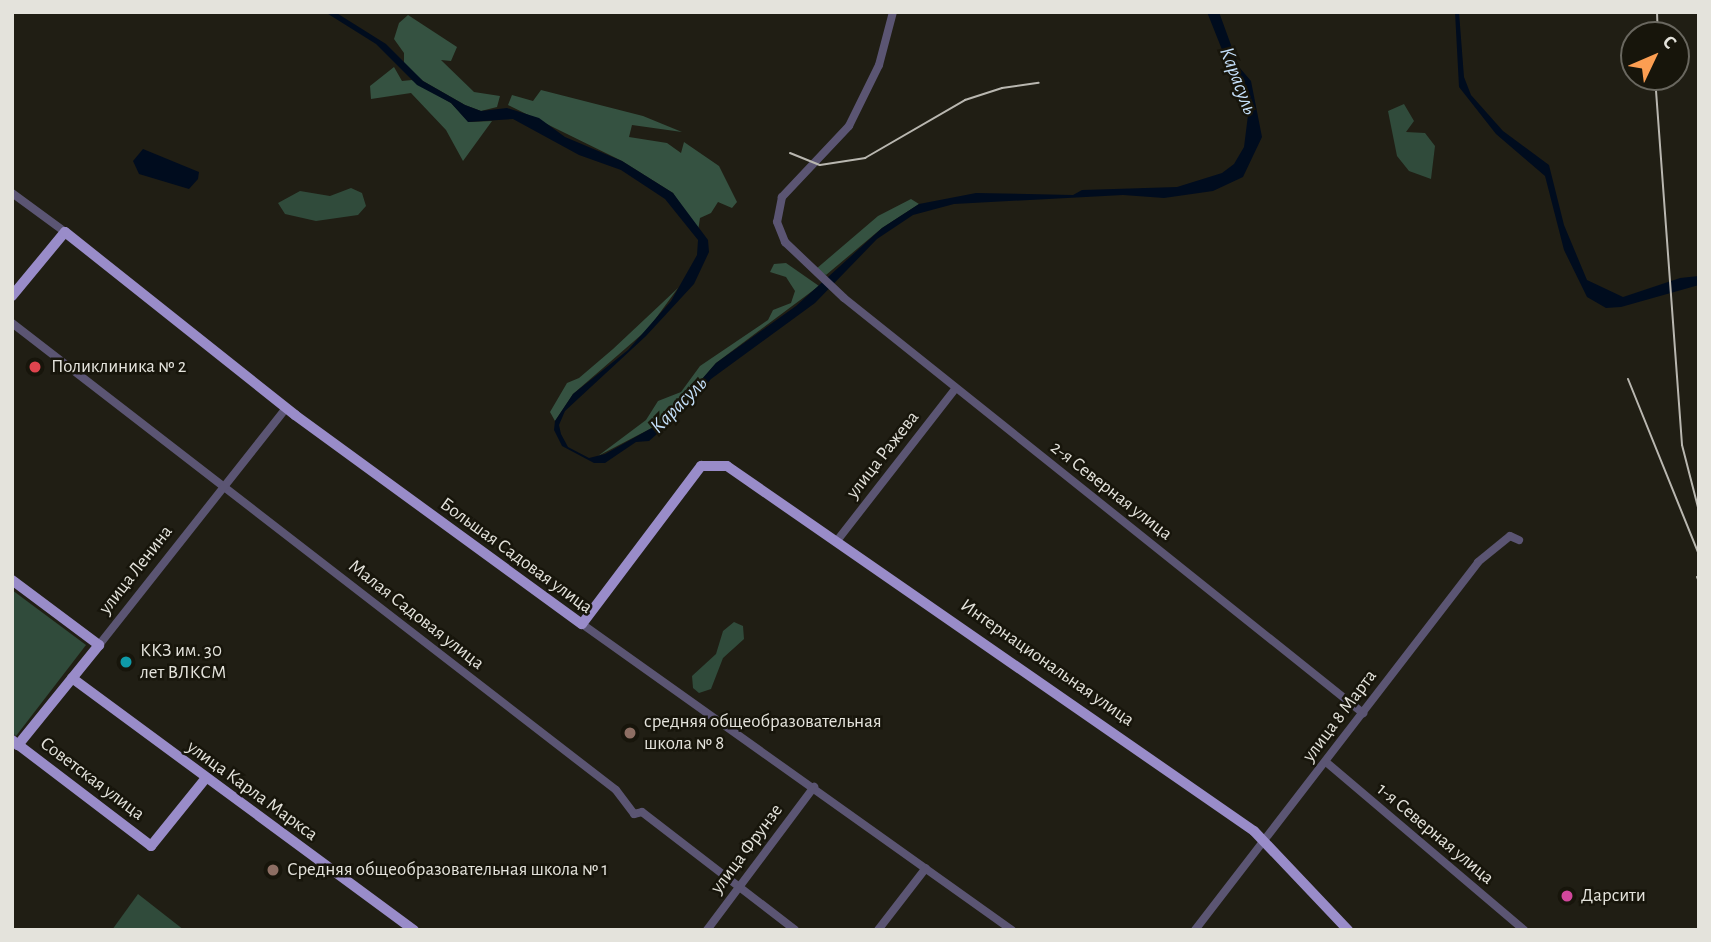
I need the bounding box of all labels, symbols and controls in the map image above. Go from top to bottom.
north arrow [1620,21,1690,91]
text: С [1659,32,1680,53]
water label: Карасуль [1214,44,1262,118]
place label: Поликлиника № 2 [51,356,186,378]
marker: Поликлиника № 2 [25,357,45,377]
water label: Карасуль [645,371,713,439]
street label: улица Ражева [842,407,924,503]
street label: 2-я Северная улица [1046,436,1176,546]
street label: Большая Садовая улица [435,493,597,619]
street label: улица Ленина [94,521,178,619]
street label: Малая Садовая улица [344,555,488,675]
street label: Интернациональная улица [956,594,1138,732]
place label: ККЗ им. 30 лет ВЛКСМ [140,640,227,684]
marker: ККЗ им. 30 лет ВЛКСМ [118,654,134,670]
street label: улица 8 Марта [1298,665,1382,767]
place label: средняя общеобразовательная школа № 8 [644,711,882,755]
marker: средняя общеобразовательная школа № 8 [622,725,638,741]
street label: Советская улица [35,732,149,826]
street label: улица Карла Маркса [182,736,322,846]
street label: 1-я Северная улица [1372,778,1498,890]
street label: улица Фрунзе [706,800,788,898]
place label: Средняя общеобразовательная школа № 1 [287,859,608,881]
marker: Средняя общеобразовательная школа № 1 [265,862,281,878]
place label: Дарсити [1581,885,1646,907]
marker: Дарсити [1559,888,1575,904]

